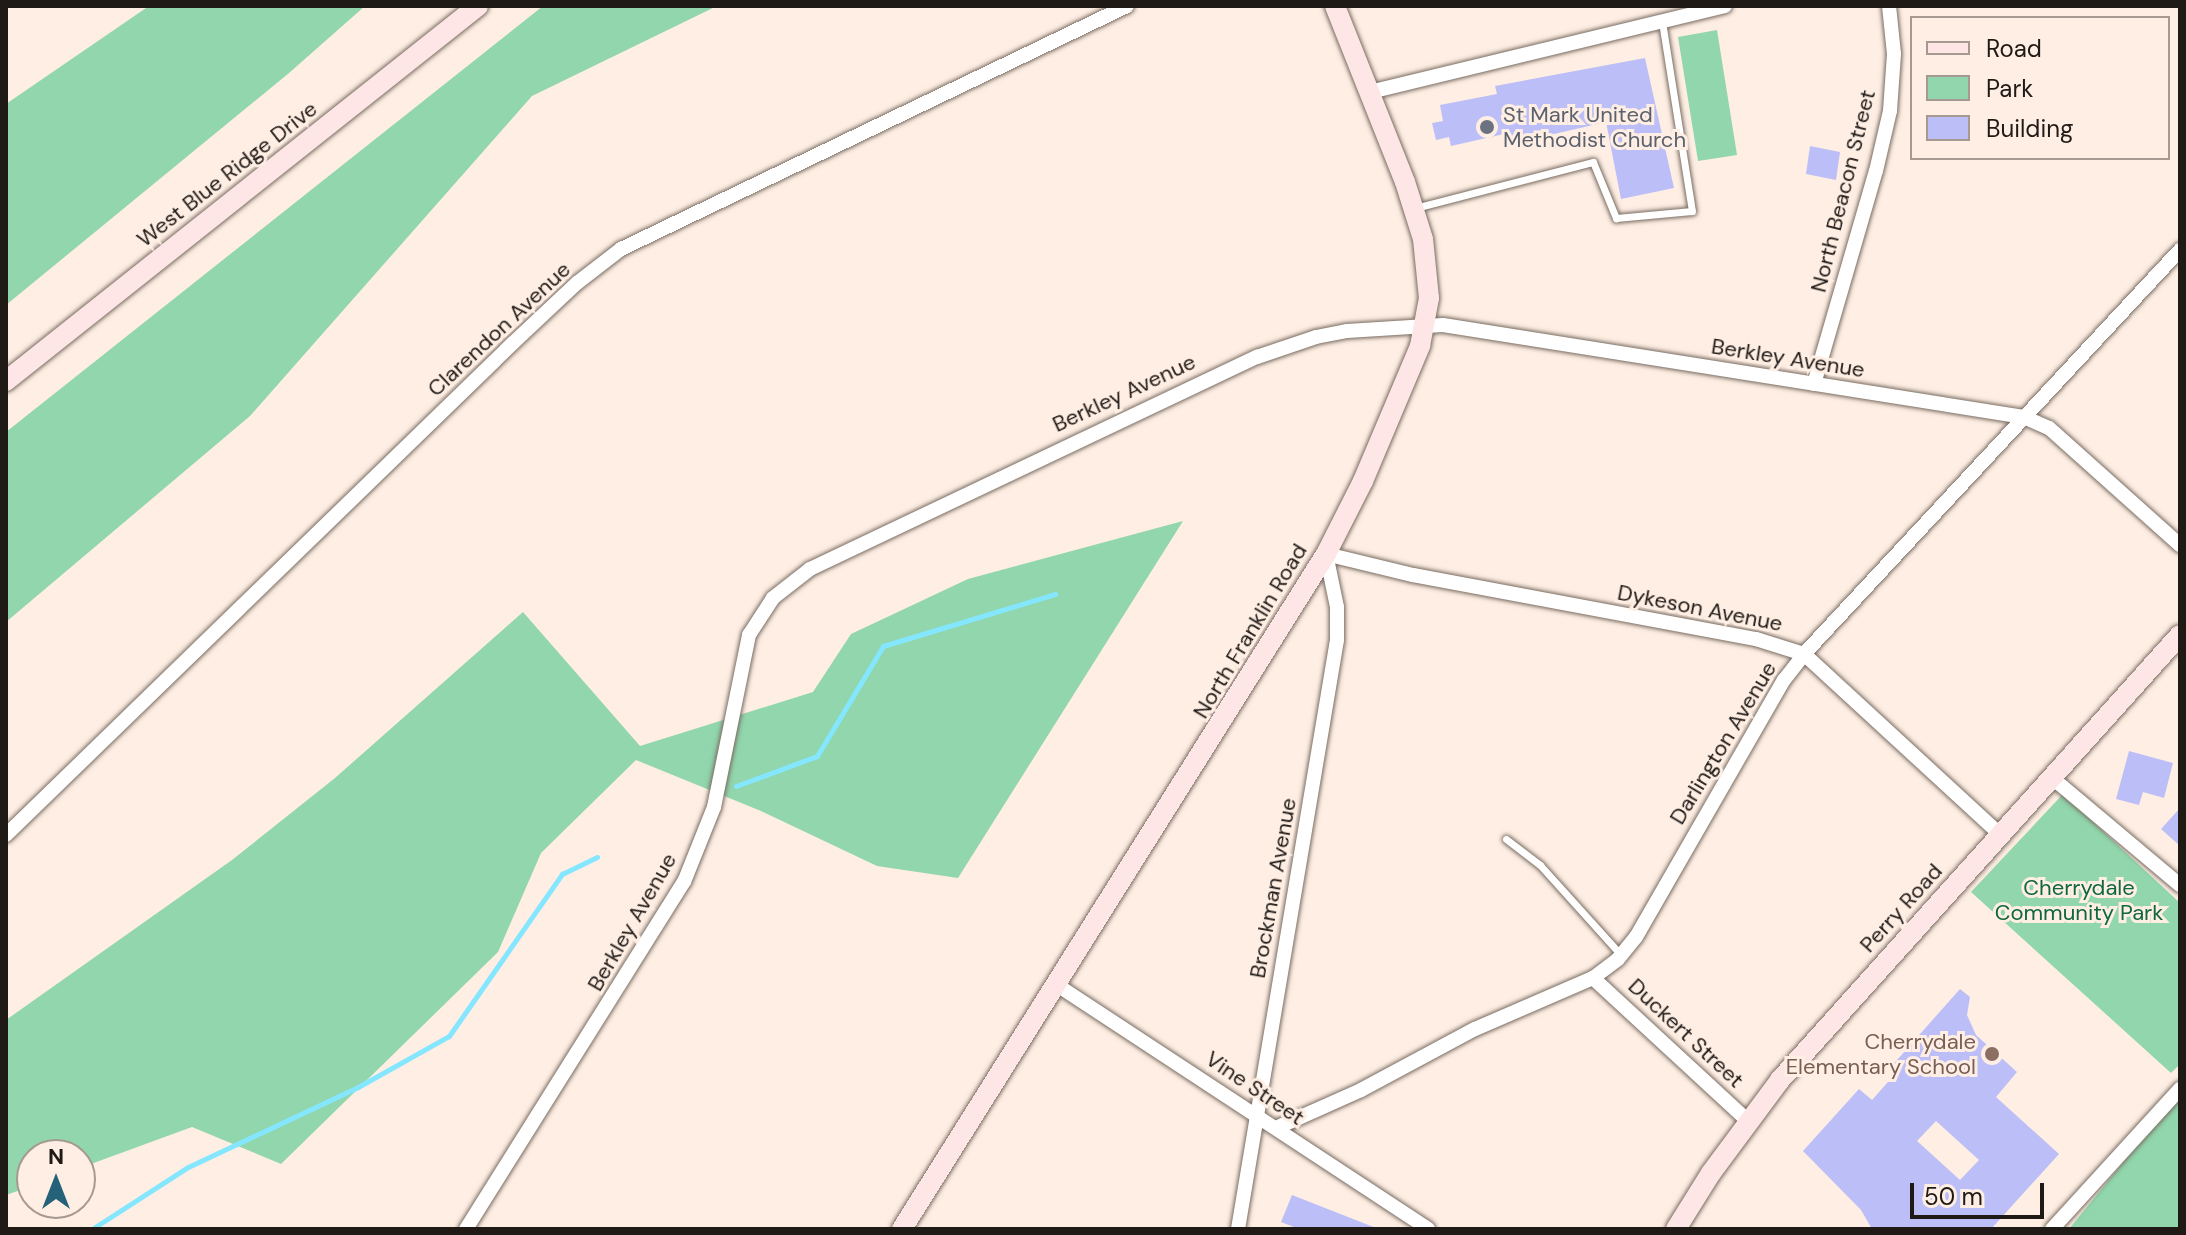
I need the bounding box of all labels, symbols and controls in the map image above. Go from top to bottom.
legend [1910,16,2170,160]
text: Road [1986,33,2042,64]
text: Park [1986,73,2033,104]
street label: North Beacon Street [1805,87,1881,295]
street label: West Blue Ridge Drive [132,95,322,253]
place label: St Mark United Methodist Church [1503,101,1686,152]
text: Building [1986,113,2073,144]
marker: St Mark United Methodist Church [1478,118,1496,136]
street label: Clarendon Avenue [422,256,576,402]
street label: Berkley Avenue [1709,333,1867,383]
street label: Berkley Avenue [1048,348,1200,438]
street label: North Franklin Road [1187,539,1313,723]
street label: Dykeson Avenue [1615,579,1785,637]
street label: Darlington Avenue [1664,657,1782,829]
street label: Brockman Avenue [1244,796,1302,980]
street label: Berkley Avenue [582,848,682,996]
street label: Perry Road [1854,858,1948,958]
park label: Cherrydale Community Park [1995,874,2163,926]
street label: Duckert Street [1623,973,1749,1093]
place label: Cherrydale Elementary School [1786,1028,1976,1080]
street label: Vine Street [1201,1045,1309,1131]
marker: Cherrydale Elementary School [1983,1045,2001,1063]
north arrow [16,1139,96,1219]
text: N [48,1142,64,1171]
scale bar [1914,1167,2048,1217]
text: 50 m [1924,1181,1983,1212]

